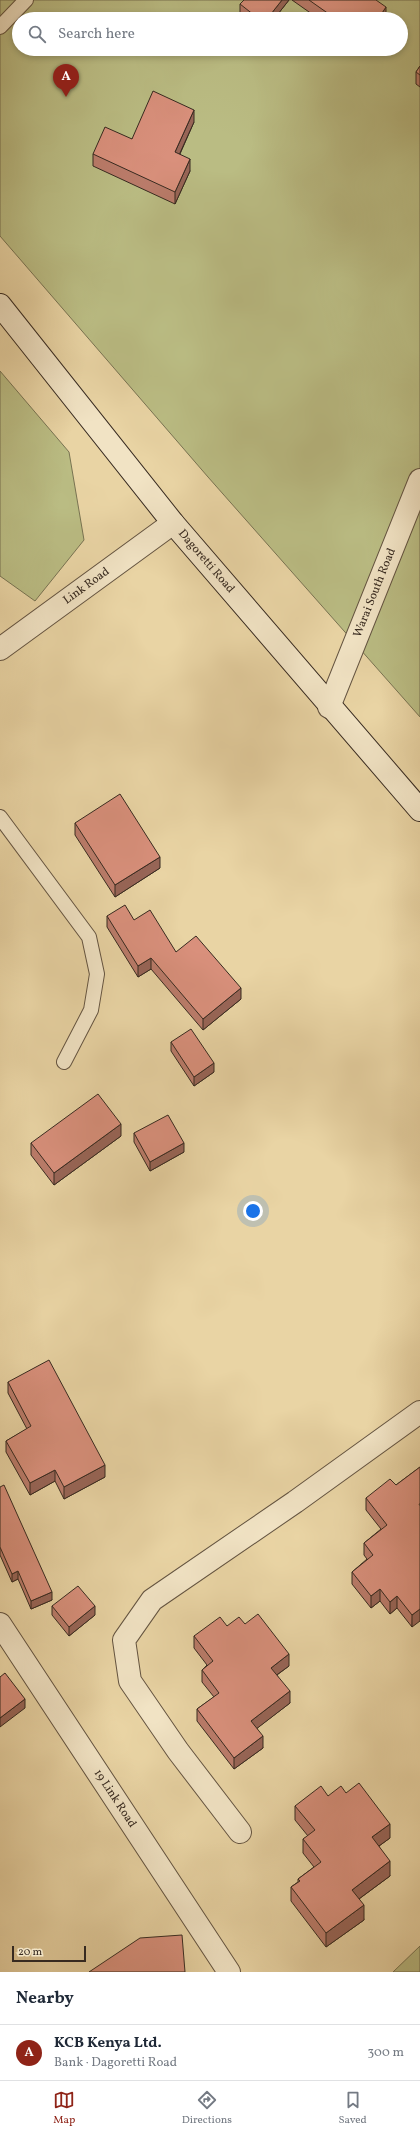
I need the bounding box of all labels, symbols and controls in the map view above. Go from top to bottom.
search box [12,12,408,56]
icon: search [26,23,48,45]
text: Search here [58,24,135,45]
pin: A [53,64,79,97]
street label: Dagoretti Road [174,526,238,597]
street label: Warai South Road [350,546,400,640]
street label: Link Road [60,564,113,608]
your location [243,1201,263,1221]
street label: 19 Link Road [90,1766,140,1831]
scale bar [12,1944,86,1963]
text: 20 m [18,1945,42,1960]
text: Nearby [16,1987,74,2010]
text: KCB Kenya Ltd. [54,2033,162,2054]
text: A [24,2044,34,2062]
text: 300 m [368,2044,404,2062]
text: Bank · Dagoretti Road [54,2054,177,2072]
tab: Map [53,2089,75,2128]
tab: Directions [182,2089,232,2128]
tab: Saved [338,2089,367,2128]

